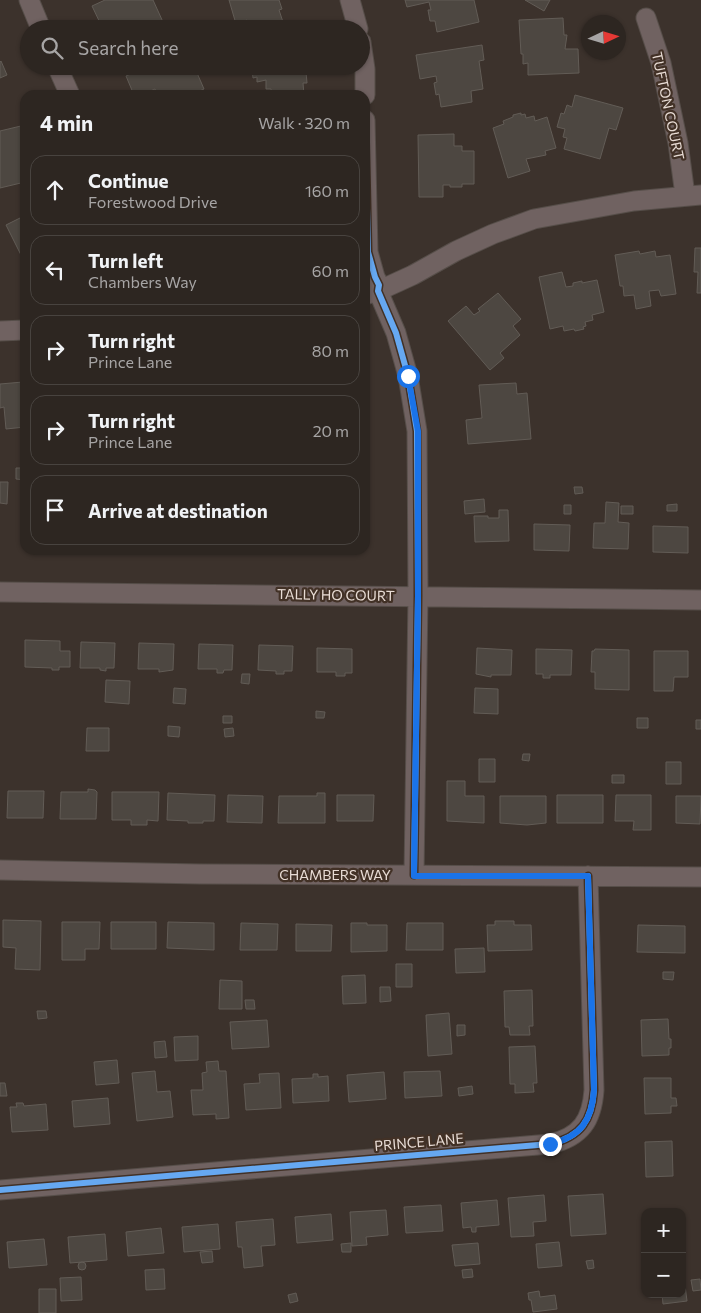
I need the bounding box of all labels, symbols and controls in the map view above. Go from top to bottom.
north arrow [581,15,626,60]
search box [20,20,370,75]
icon: search [38,34,66,62]
text: Search here [78,36,178,59]
street label: TUFTON COURT [649,50,688,161]
text: 4 min [40,110,93,135]
text: Walk · 320 m [258,113,350,132]
text: Continue [88,169,168,192]
icon: ahead [41,176,69,204]
text: 160 m [305,181,349,200]
text: Forestwood Drive [88,192,217,211]
text: Turn left [88,249,163,272]
icon: left [41,256,69,284]
text: 60 m [312,261,349,280]
text: Chambers Way [88,272,197,291]
text: Turn right [88,329,175,352]
icon: right [41,336,69,364]
text: 80 m [312,341,349,360]
text: Prince Lane [88,352,172,371]
route start [397,365,420,388]
text: Turn right [88,409,175,432]
icon: right [41,416,69,444]
text: 20 m [313,421,349,440]
text: Prince Lane [88,432,172,451]
icon: arrive [41,496,69,524]
text: Arrive at destination [88,499,268,522]
street label: TALLY HO COURT [277,585,395,604]
street label: CHAMBERS WAY [279,866,391,883]
street label: PRINCE LANE [374,1129,464,1154]
route end [539,1133,562,1156]
map controls [641,1208,686,1298]
button: + [641,1208,686,1253]
button: − [641,1253,686,1298]

